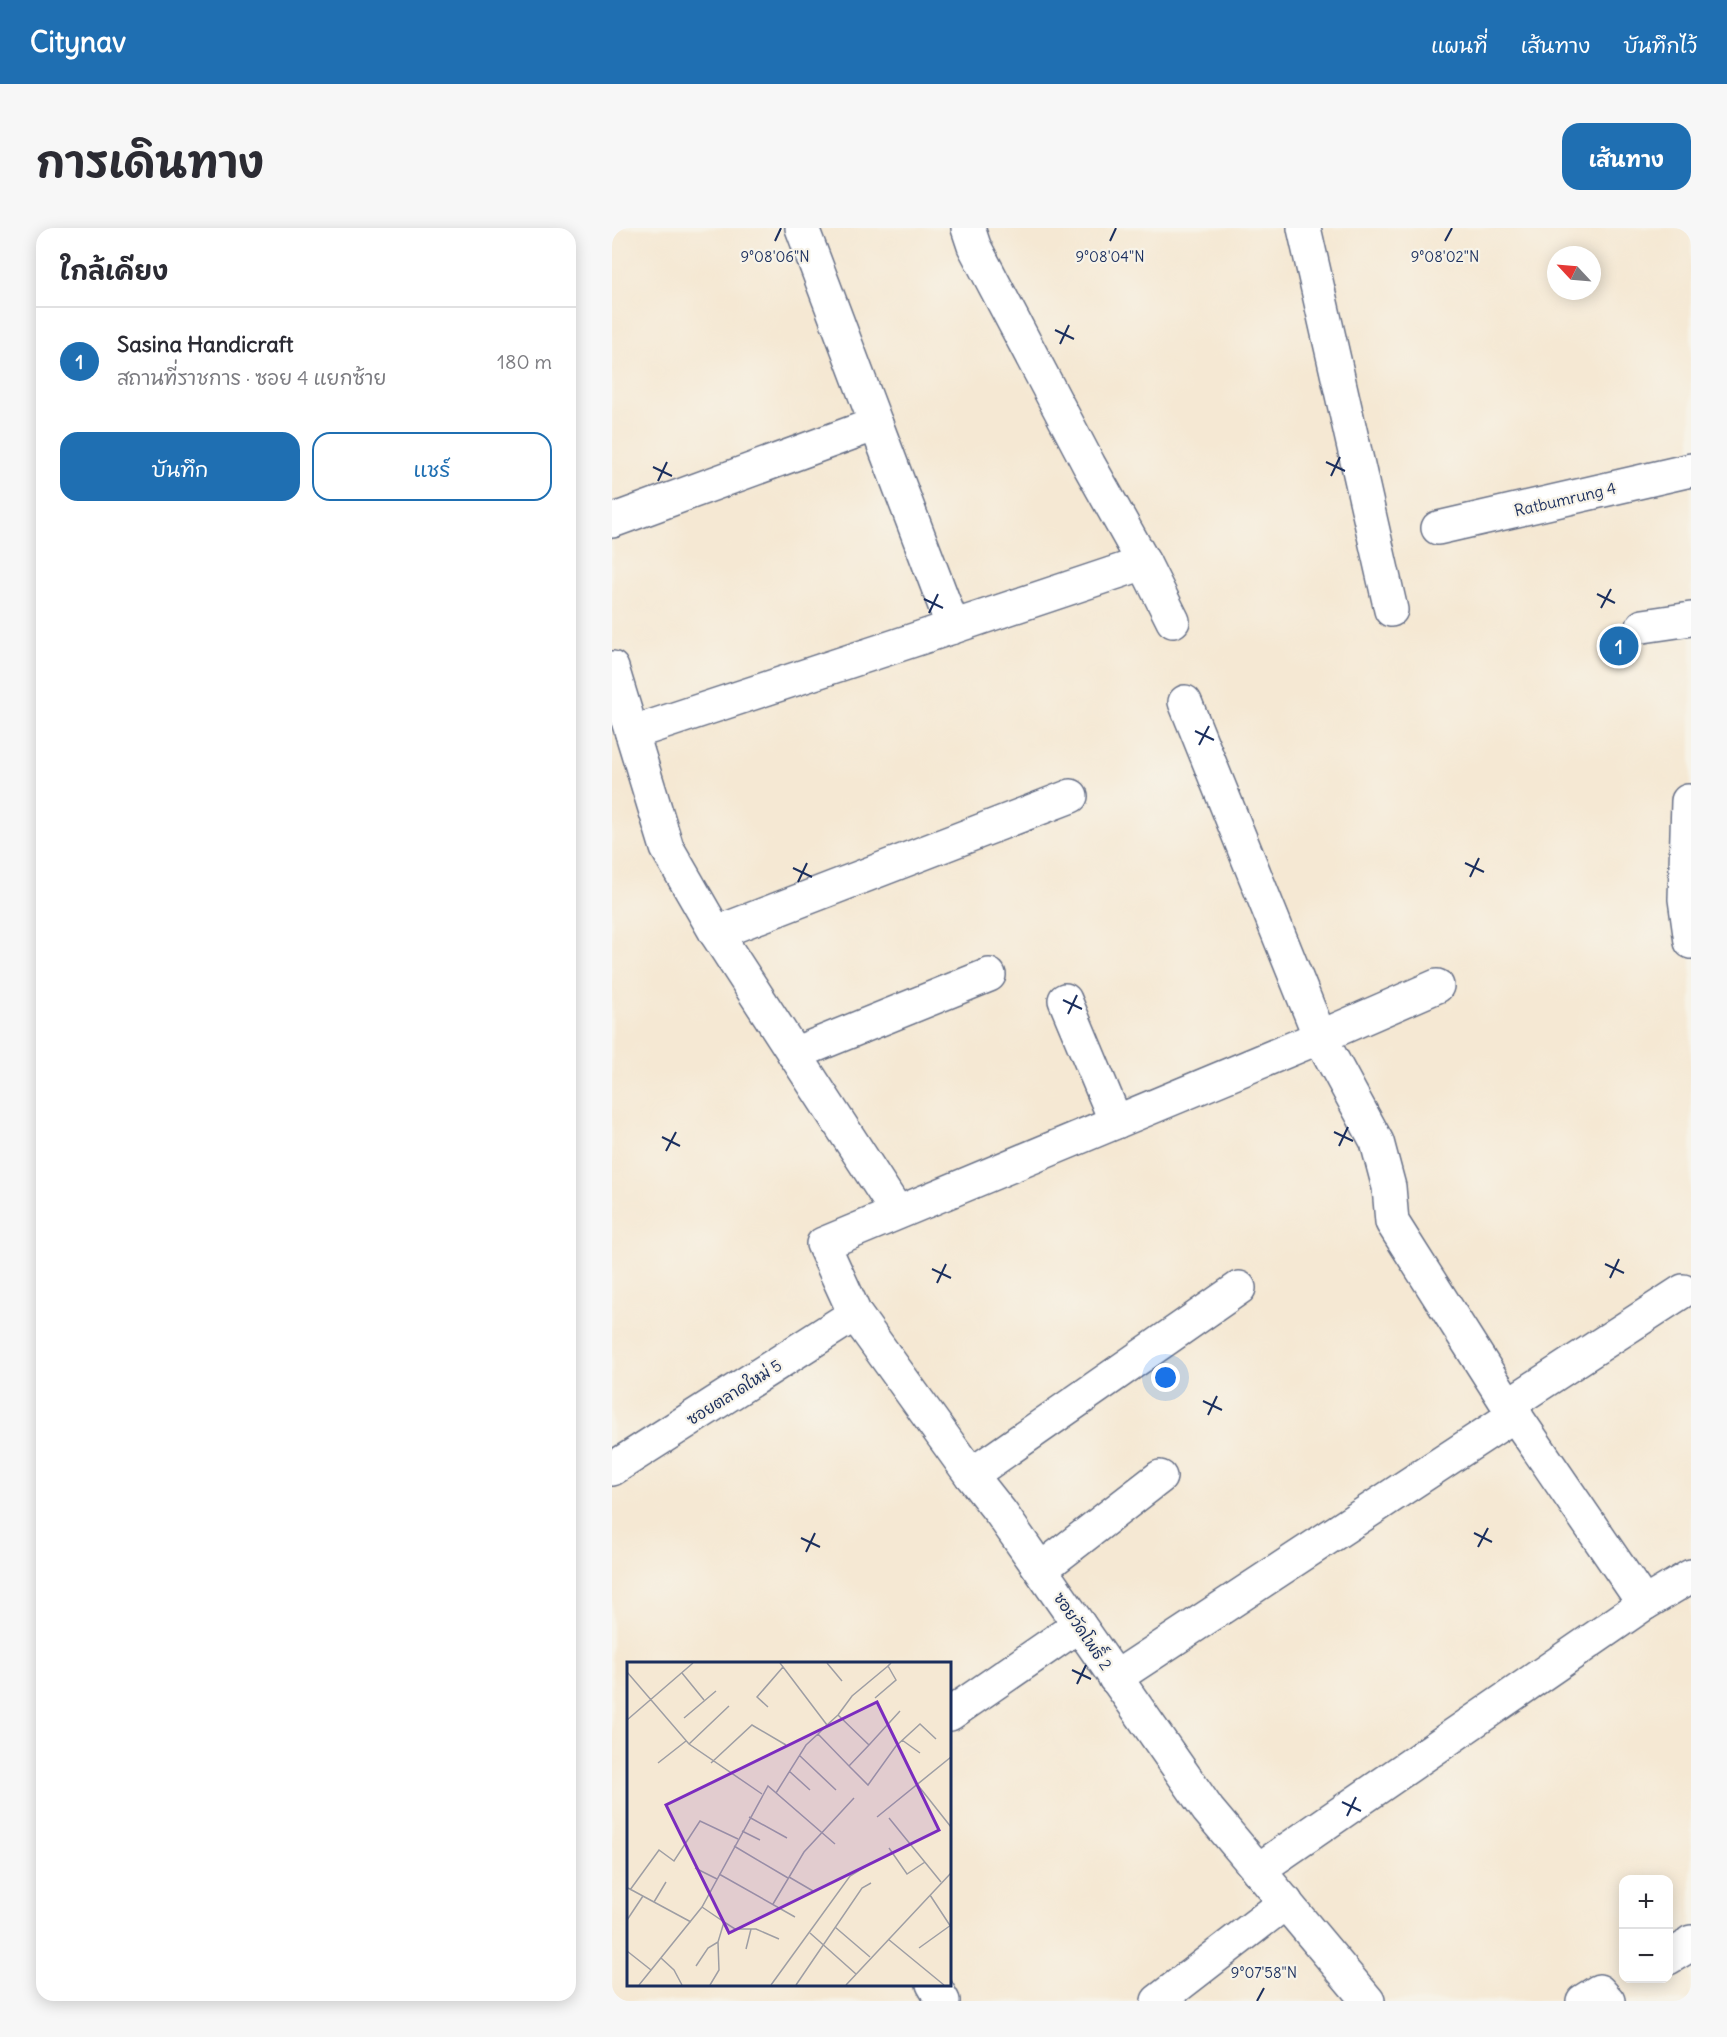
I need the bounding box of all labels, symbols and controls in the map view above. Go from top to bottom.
text: Citynav [30,24,126,60]
text: แผนที่ [1431,32,1488,59]
text: เส้นทาง [1521,32,1590,59]
text: บันทึกไว้ [1623,32,1697,59]
button: เส้นทาง [1562,123,1691,190]
text: การเดินทาง [36,136,264,188]
north arrow [1547,246,1601,300]
text: 9°08'06"N [740,247,810,266]
text: 9°08'04"N [1075,247,1145,266]
text: 9°08'02"N [1411,247,1479,266]
text: ใกล้เคียง [60,254,168,287]
text: Sasina Handicraft [117,330,293,358]
text: 1 [76,349,83,374]
text: 180 m [497,349,552,374]
text: สถานที่ราชการ · ซอย 4 แยกซ้าย [117,365,387,390]
button: บันทึก [60,432,300,501]
button: แชร์ [312,432,552,501]
street label: Ratbumrung 4 [1512,478,1618,520]
pin: 1 [1600,624,1638,668]
street label: ซอยตลาดใหม่ 5 [682,1354,785,1429]
your location [1151,1363,1180,1392]
street label: ซอยวัดโพธิ์ 2 [1050,1585,1121,1674]
inset map [627,1662,951,1986]
map controls [1619,1875,1673,1983]
button: + [1619,1875,1673,1929]
button: − [1619,1929,1673,1983]
text: 9°07'58"N [1231,1963,1297,1982]

